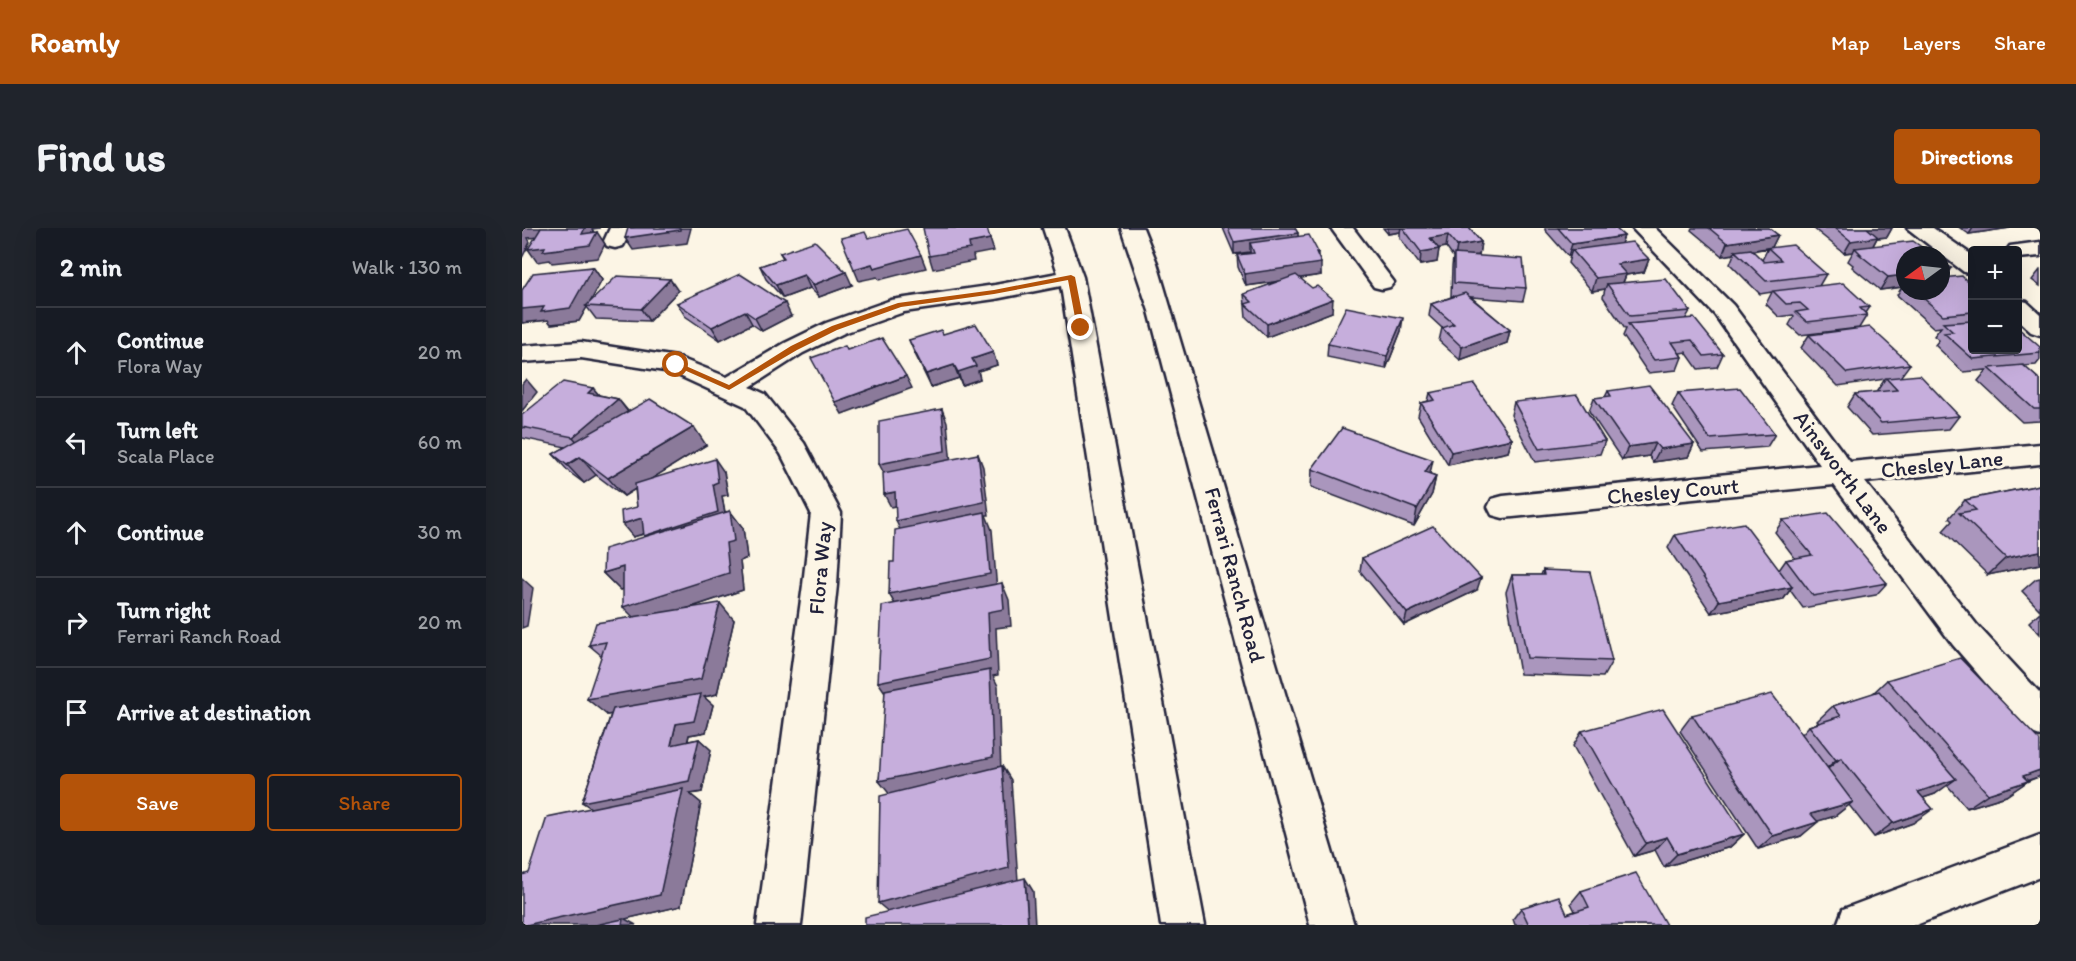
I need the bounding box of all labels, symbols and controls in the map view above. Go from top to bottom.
text: Roamly [30,25,120,59]
text: Map [1831,30,1870,55]
text: Layers [1903,30,1961,55]
text: Share [1994,30,2046,55]
button: Directions [1894,129,2040,184]
text: Find us [36,131,166,182]
north arrow [1896,246,1950,300]
map controls [1968,246,2022,354]
button: + [1968,246,2022,300]
text: 2 min [60,251,122,283]
text: Walk · 130 m [352,255,462,279]
button: − [1968,300,2022,354]
route end [1067,314,1093,340]
text: Continue [117,327,204,354]
icon: ahead [60,336,93,369]
text: 20 m [418,340,462,364]
route start [662,351,688,377]
text: Flora Way [117,354,202,378]
street label: Ainsworth Lane [1788,405,1898,539]
text: Turn left [117,417,198,444]
icon: left [60,426,93,459]
text: 60 m [418,430,462,454]
text: Scala Place [117,444,214,468]
street label: Chesley Lane [1879,444,2005,484]
street label: Chesley Court [1606,472,1740,510]
street label: Ferrari Ranch Road [1199,484,1271,666]
icon: ahead [60,516,93,549]
text: Continue [117,519,204,546]
text: 30 m [417,520,462,544]
street label: Flora Way [802,520,838,616]
text: Turn right [117,597,211,624]
icon: right [60,606,93,639]
text: 20 m [418,610,462,634]
text: Ferrari Ranch Road [117,624,281,648]
icon: arrive [60,696,93,729]
text: Arrive at destination [117,699,311,726]
button: Save [60,774,255,831]
button: Share [267,774,462,831]

